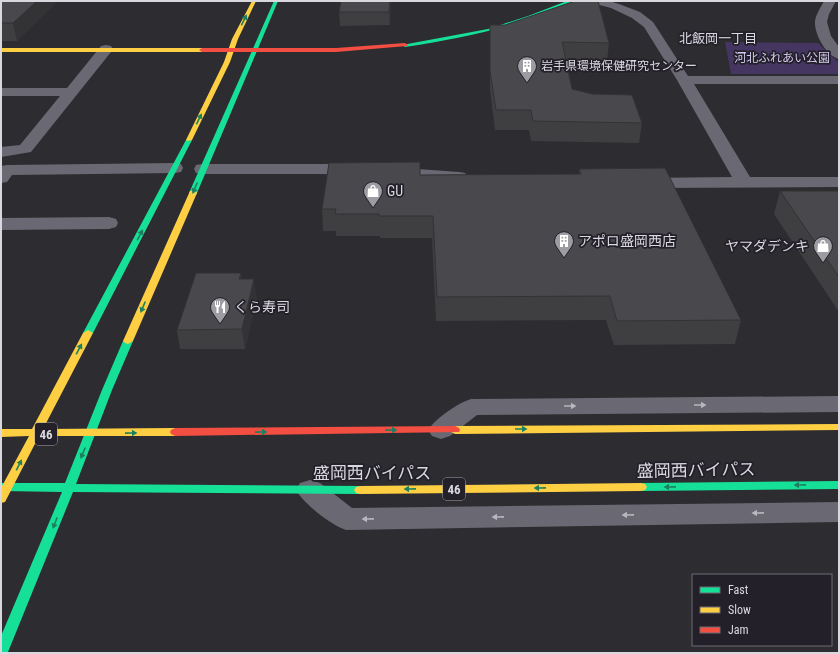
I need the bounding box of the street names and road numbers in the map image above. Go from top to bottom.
road number: 46 [35,423,57,445]
street label: 盛岡西バイパス [636,459,756,481]
street label: 盛岡西バイパス [313,463,431,483]
road number: 46 [443,478,465,500]

